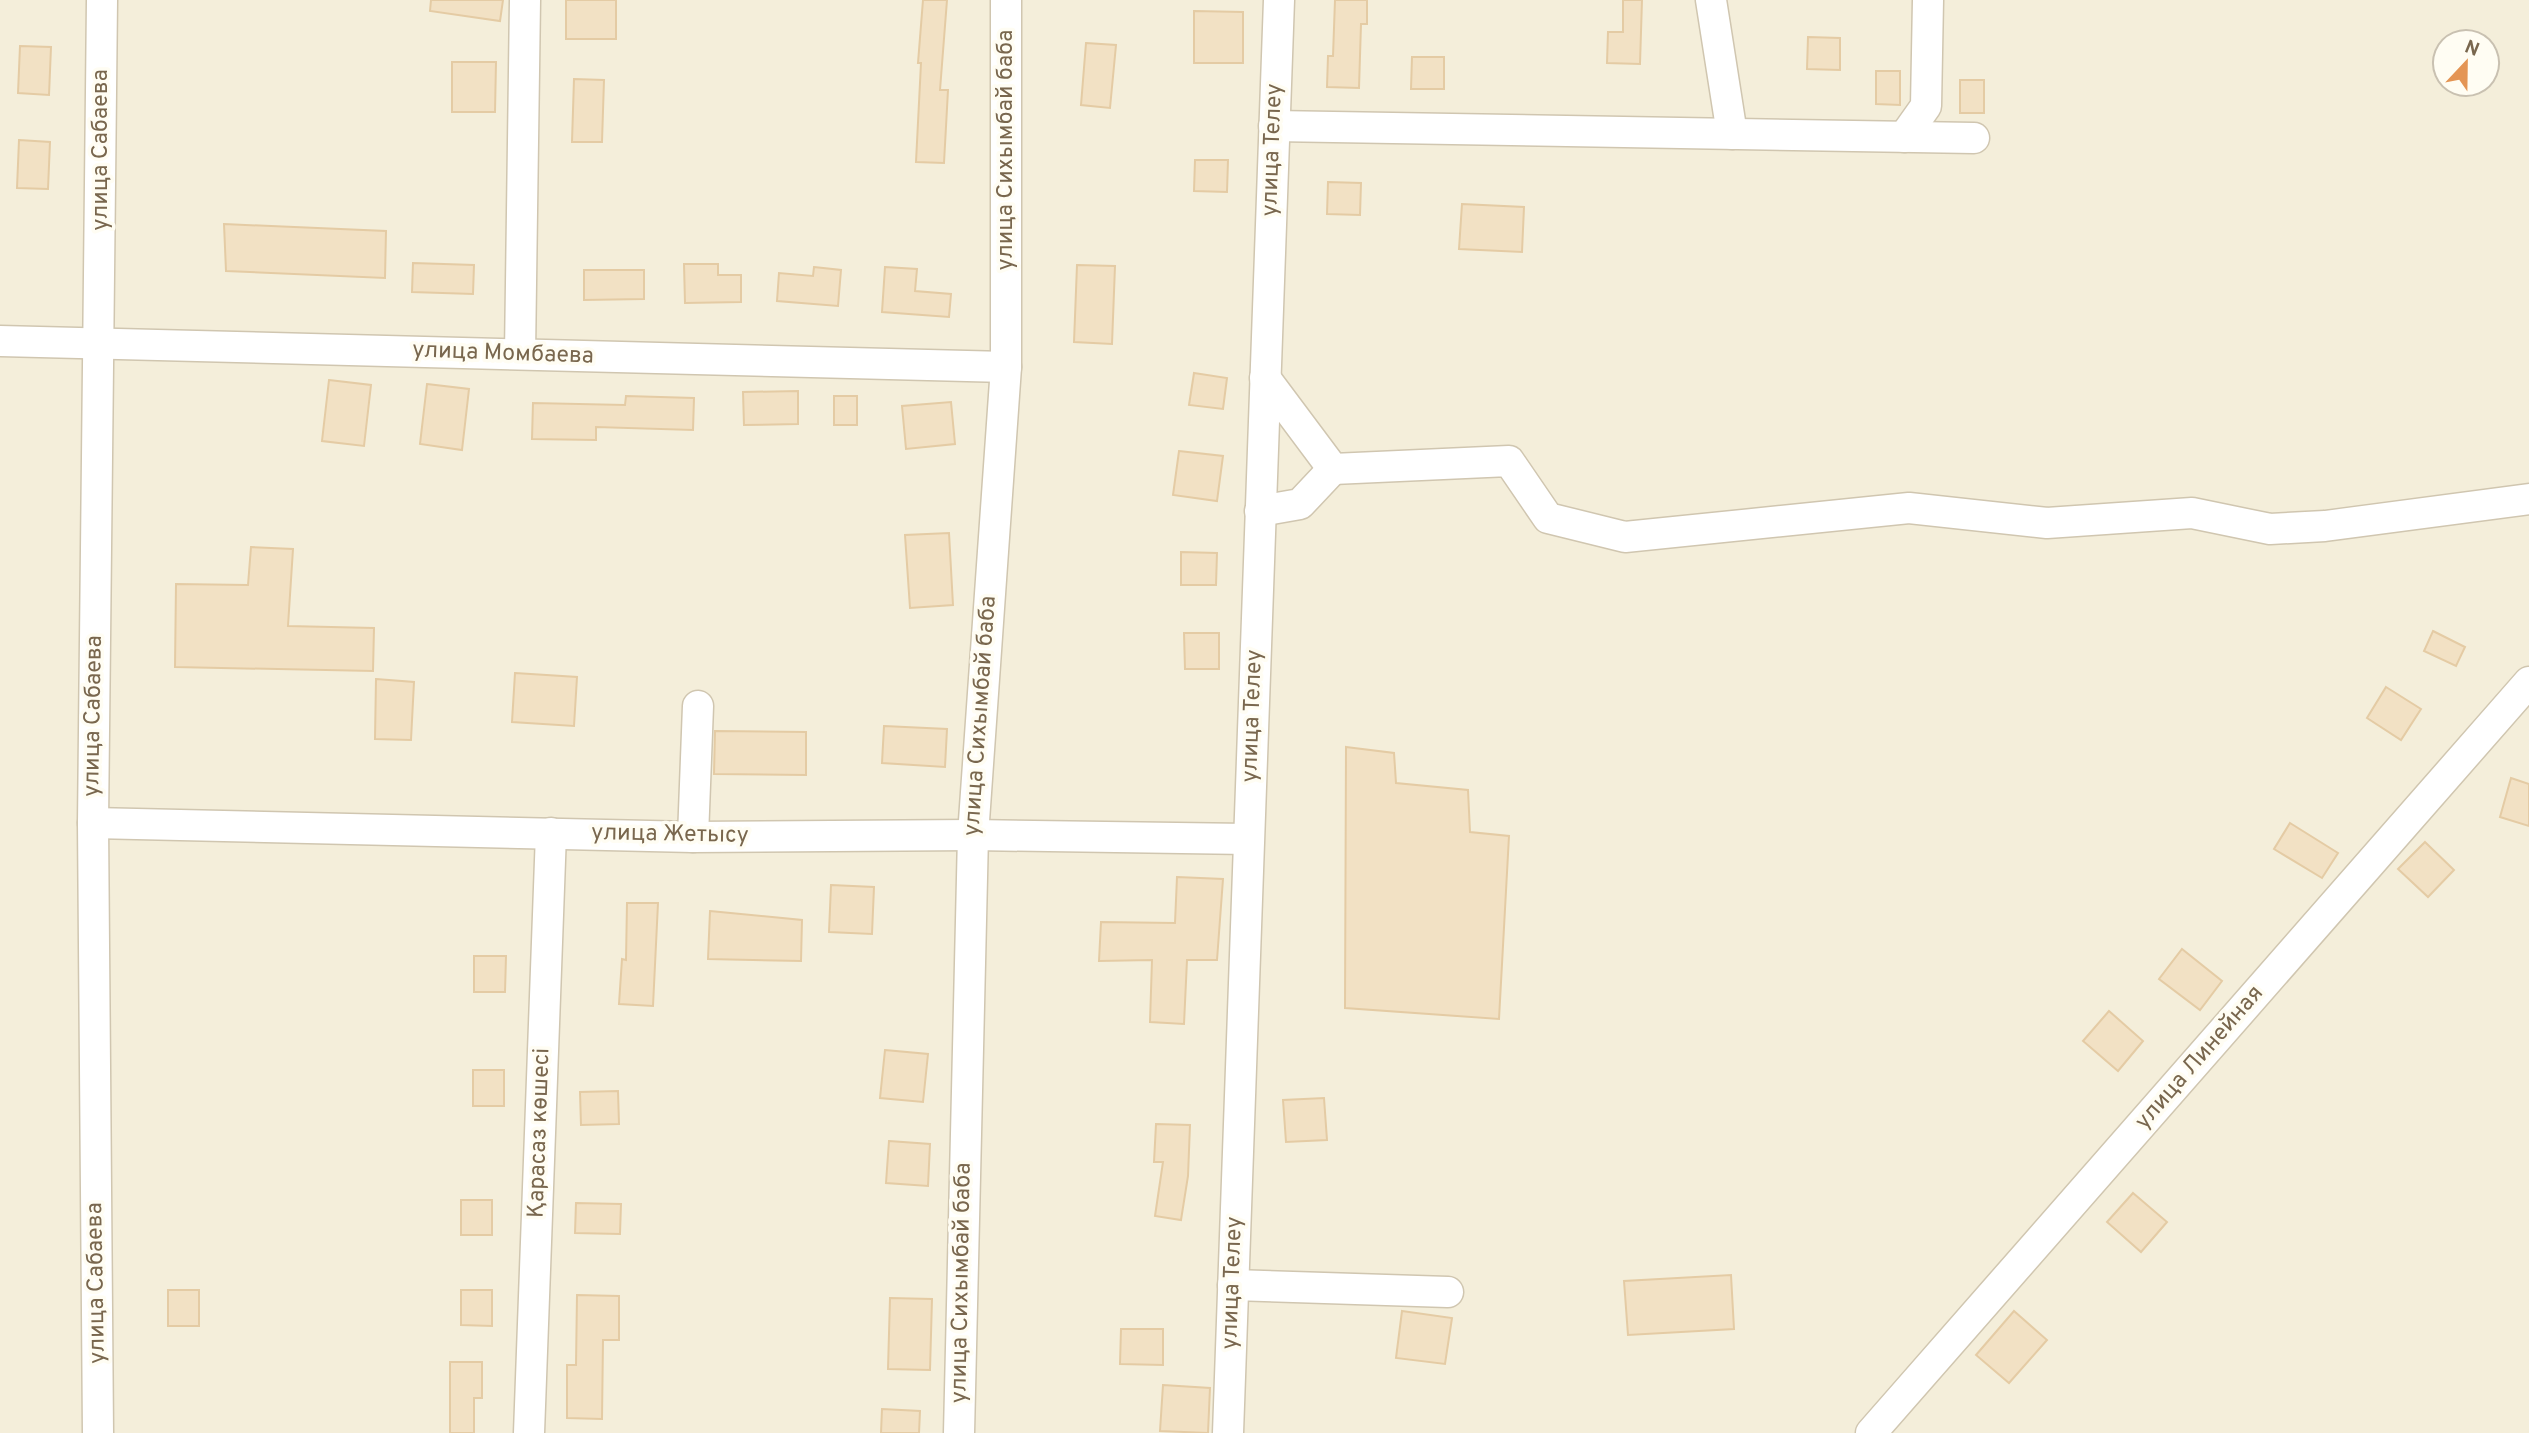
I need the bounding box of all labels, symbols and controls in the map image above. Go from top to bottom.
north arrow [2431,28,2501,98]
street label: улица Сихымбай баба [992,30,1021,270]
text: N [2461,35,2482,63]
street label: улица Сабаева [87,69,116,231]
street label: улица Телеу [1256,83,1290,217]
street label: улица Момбаева [412,336,594,372]
street label: улица Сихымбай баба [958,595,1004,837]
street label: улица Сабаева [78,635,110,797]
street label: улица Телеу [1236,649,1270,783]
street label: улица Жетысу [591,819,749,851]
street label: улица Линейная [2129,980,2271,1136]
street label: Қарасаз көшесі [523,1047,557,1219]
street label: улица Сихымбай баба [945,1162,979,1404]
street label: улица Сабаева [81,1202,113,1364]
street label: улица Телеу [1216,1216,1250,1350]

